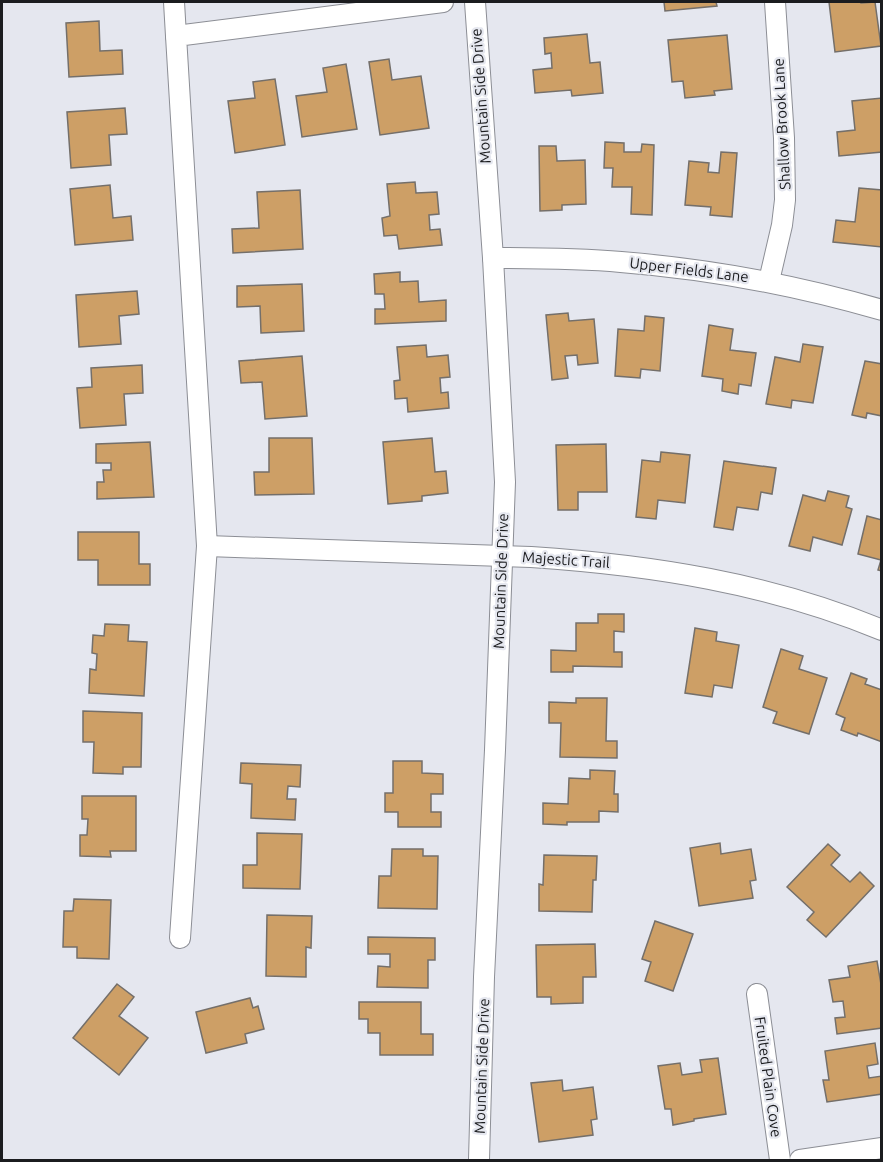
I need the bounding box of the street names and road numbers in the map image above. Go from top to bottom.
street label: Mountain Side Drive [467,28,494,164]
street label: Shallow Brook Lane [770,58,793,190]
street label: Upper Fields Lane [629,254,750,285]
street label: Mountain Side Drive [490,513,511,649]
street label: Majestic Trail [522,548,611,571]
street label: Mountain Side Drive [471,998,492,1134]
street label: Fruited Plain Cove [752,1016,785,1138]

